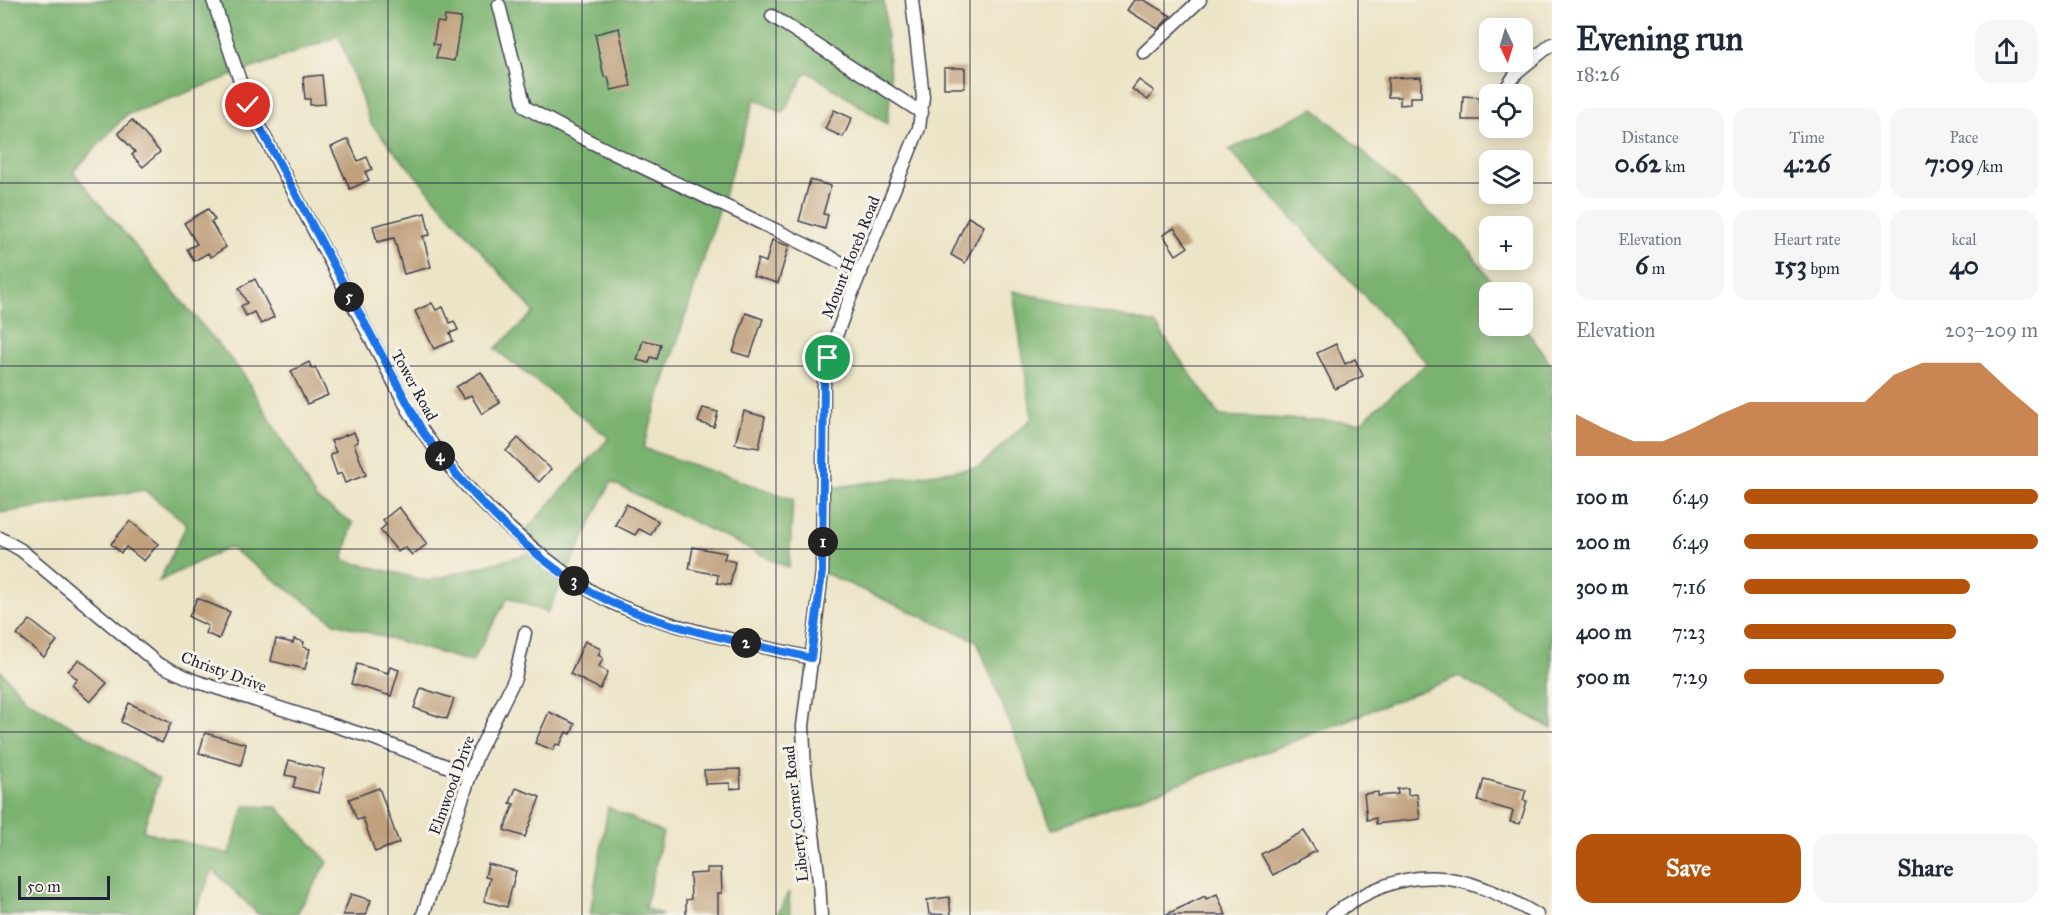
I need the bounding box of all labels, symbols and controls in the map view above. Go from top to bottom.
north arrow [1479,18,1533,72]
map controls [1479,18,1533,336]
text: Evening run [1576,19,1743,59]
button: share [1975,20,2038,83]
text: 18:26 [1576,62,1620,86]
pin [222,79,273,130]
button: locate [1479,84,1533,138]
icon: check [231,88,264,121]
text: Distance [1621,128,1679,147]
text: Time [1789,128,1825,147]
text: Pace [1949,128,1979,147]
text: 0.62 [1614,147,1661,179]
text: 4:26 [1783,147,1831,179]
text: 7:09 [1925,147,1974,179]
button: layers [1479,150,1533,204]
text: km [1661,157,1686,176]
text: /km [1974,157,2003,176]
street label: Mount Horeb Road [817,193,884,321]
button: + [1479,216,1533,270]
text: Elevation [1618,230,1682,249]
text: Heart rate [1773,230,1841,249]
text: kcal [1951,230,1977,249]
text: 6 [1635,249,1648,281]
text: 153 [1774,249,1807,281]
text: 40 [1949,249,1979,281]
text: m [1648,259,1665,278]
text: bpm [1807,259,1840,278]
pin: 5 [334,282,364,312]
button: − [1479,282,1533,336]
text: 5 [345,287,353,306]
text: Elevation [1576,318,1655,342]
text: 203–209 m [1945,318,2038,342]
pin [802,332,853,383]
icon: arrive [811,341,844,374]
street label: Tower Road [387,346,442,424]
pin: 4 [425,441,455,471]
text: 4 [436,446,444,465]
text: 100 m [1576,485,1628,509]
text: 6:49 [1672,485,1709,509]
pin: 1 [808,527,838,557]
text: 200 m [1576,530,1630,554]
text: 6:49 [1672,530,1709,554]
text: 1 [820,532,826,551]
pin: 3 [559,566,589,596]
text: 3 [571,571,577,590]
text: 300 m [1576,575,1628,599]
text: 7:16 [1672,575,1706,599]
text: 400 m [1576,620,1632,644]
text: 7:23 [1672,620,1706,644]
pin: 2 [731,628,761,658]
text: 2 [742,633,750,652]
street label: Christy Drive [178,647,270,696]
text: 500 m [1576,665,1630,689]
text: 7:29 [1672,665,1708,689]
street label: Elmwood Drive [425,733,478,837]
street label: Liberty Corner Road [779,745,812,883]
button: Save [1576,834,1801,903]
button: Share [1813,834,2038,903]
scale bar [18,873,110,900]
text: 50 m [27,877,61,896]

